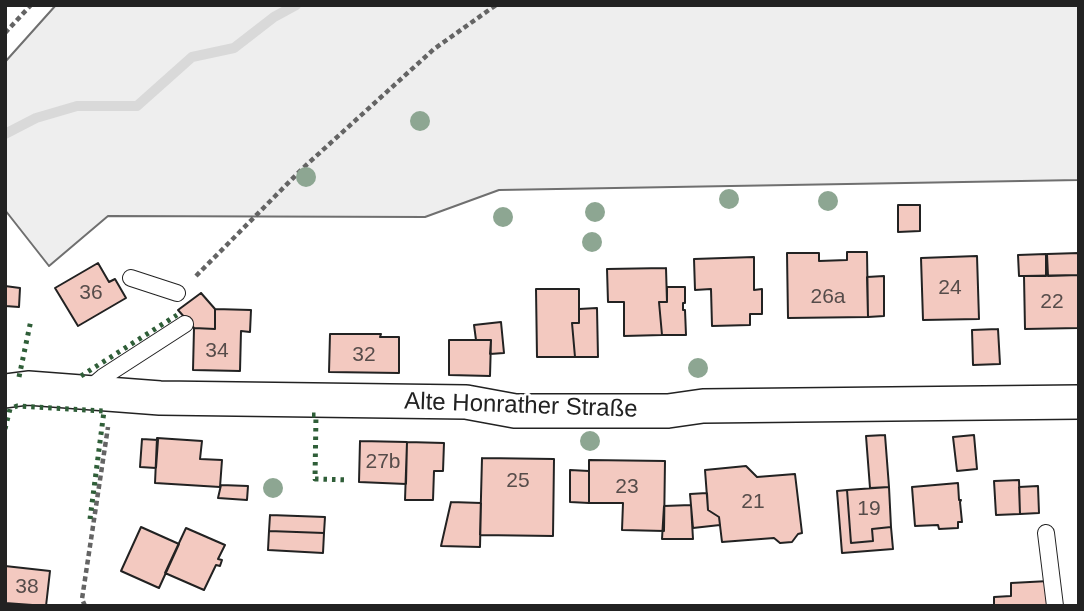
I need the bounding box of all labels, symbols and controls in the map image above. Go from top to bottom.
house number: 24 [938,275,962,301]
house number: 36 [79,280,103,306]
house number: 26a [810,284,846,310]
house number: 22 [1040,289,1064,315]
house number: 34 [205,338,229,364]
house number: 32 [352,342,376,368]
street label: Alte Honrather Straße [404,388,638,424]
house number: 27b [365,449,401,475]
house number: 25 [506,468,530,494]
house number: 23 [615,474,639,500]
house number: 21 [741,489,765,515]
house number: 19 [857,496,881,522]
house number: 38 [15,574,39,600]

